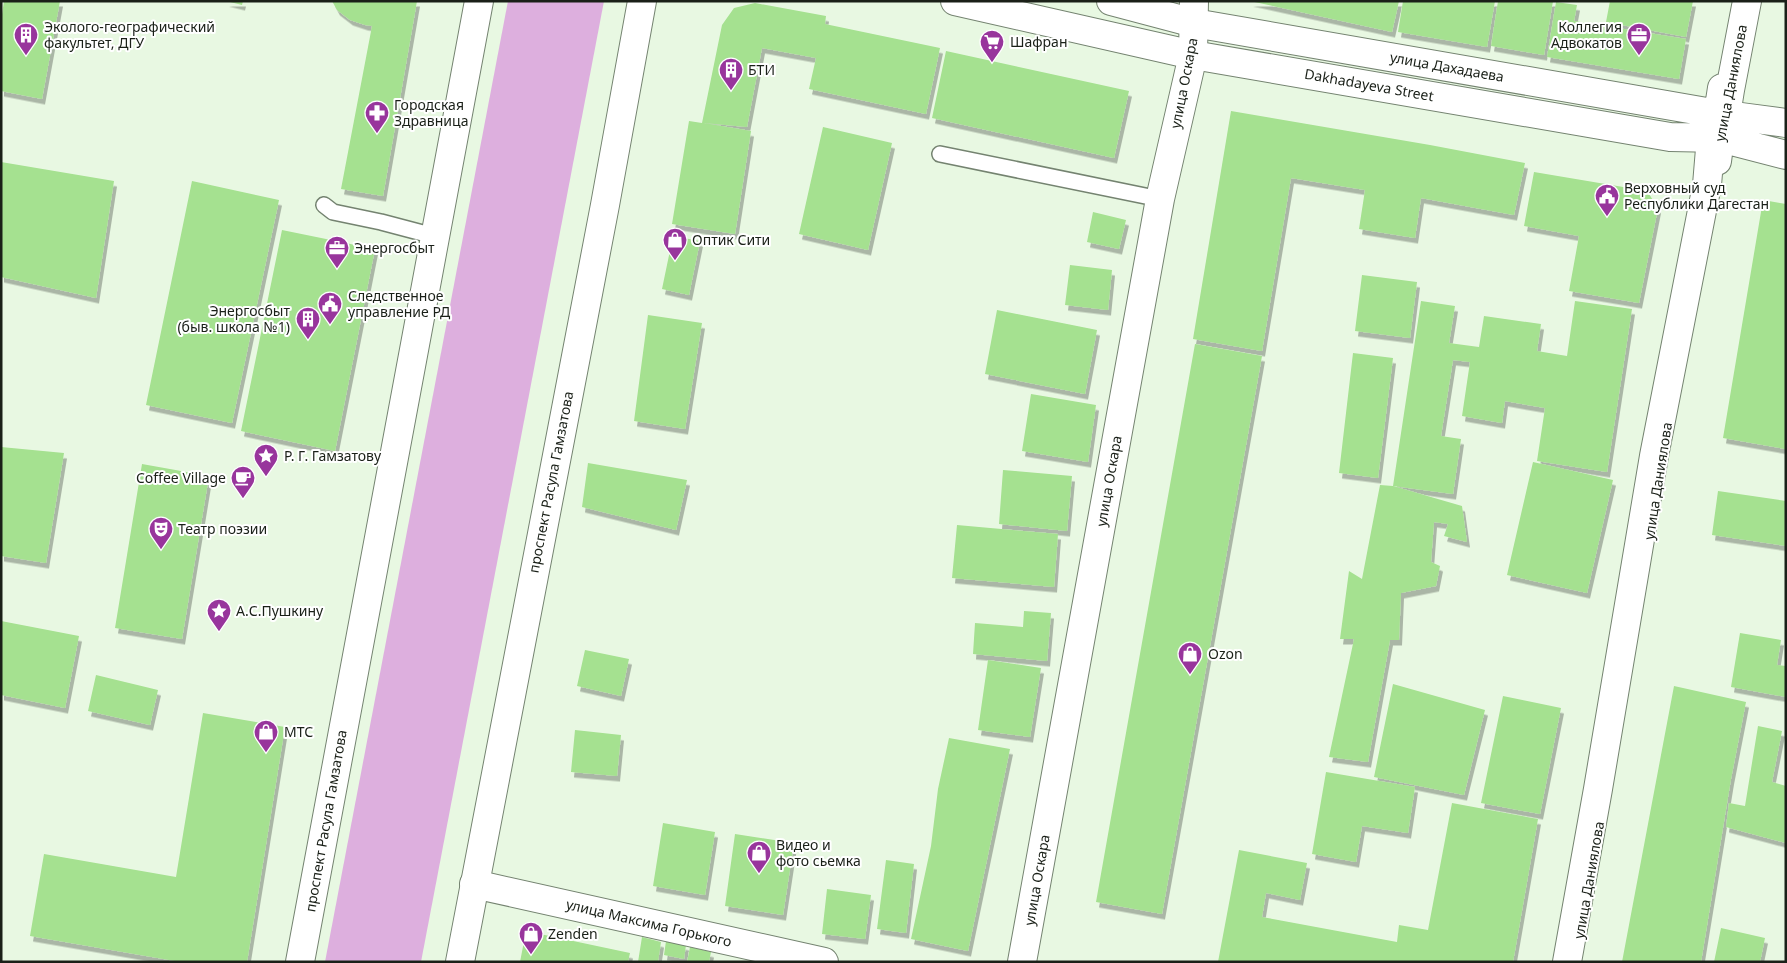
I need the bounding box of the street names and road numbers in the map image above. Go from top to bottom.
street label: улица Даниялова [1710,23,1751,143]
street label: улица Оскара [1165,36,1202,130]
street label: улица Дахадаева [1389,47,1506,86]
street label: Dakhadayeva Street [1303,64,1435,105]
street label: проспект Расула Гамзатова [524,389,577,574]
street label: улица Даниялова [1639,421,1676,541]
street label: улица Оскара [1091,434,1126,528]
street label: проспект Расула Гамзатова [300,728,351,914]
street label: улица Даниялова [1569,820,1608,940]
street label: улица Оскара [1019,833,1054,927]
street label: улица Максима Горького [564,894,734,951]

